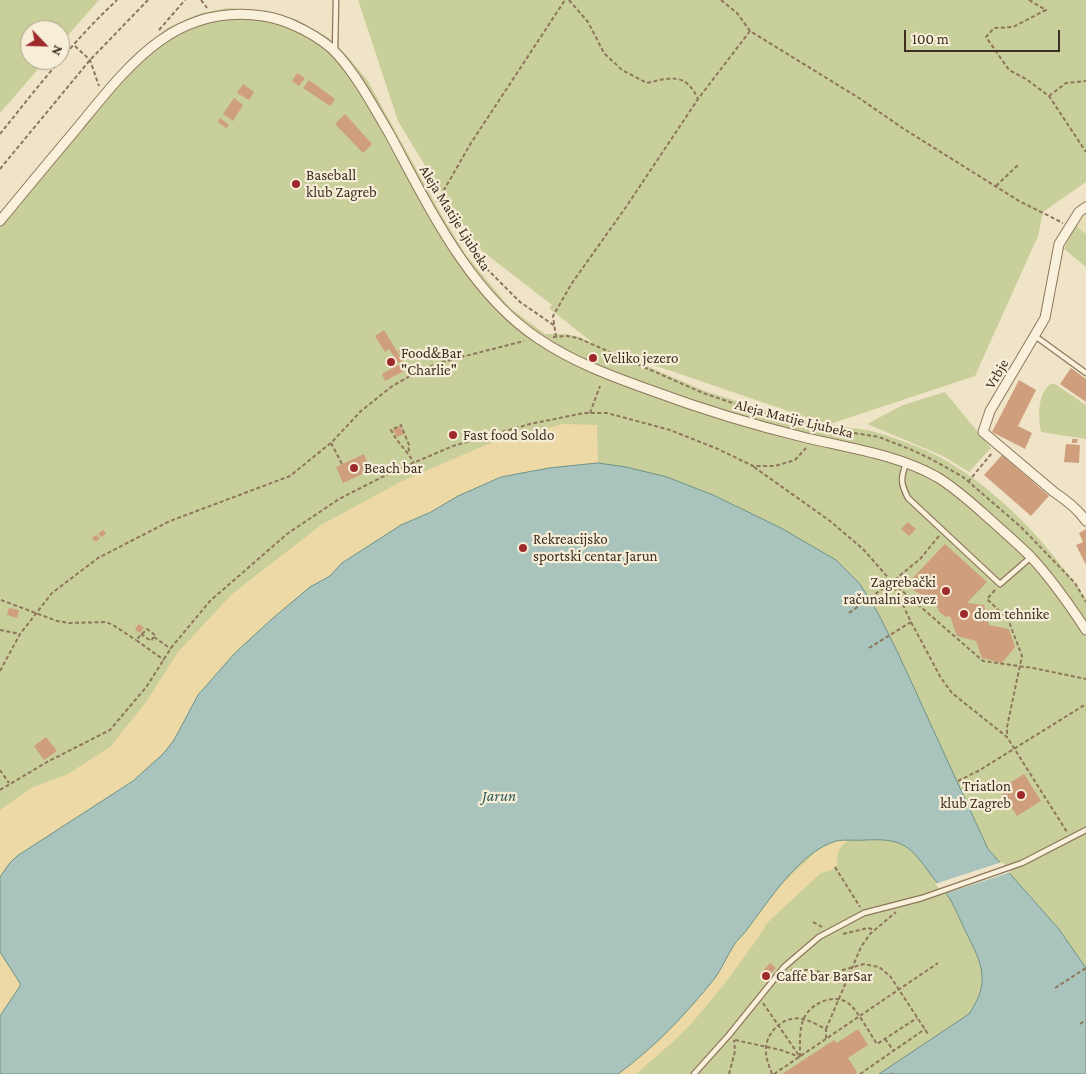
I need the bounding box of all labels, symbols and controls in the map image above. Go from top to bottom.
north arrow [20,20,70,70]
scale bar [906,20,1062,52]
text: 100 m [912,31,949,47]
text: N [49,43,67,58]
street label: Aleja Matije Ljubeka [415,162,495,274]
place label: Baseball klub Zagreb [306,166,377,201]
marker: Baseball klub Zagreb [290,178,302,190]
place label: Food&Bar "Charlie" [401,344,462,379]
place label: Veliko jezero [603,349,678,367]
marker: Veliko jezero [587,352,599,364]
marker: Food&Bar "Charlie" [385,356,397,368]
street label: Vrbje [981,356,1013,392]
street label: Aleja Matije Ljubeka [733,396,855,442]
place label: Fast food Soldo [463,426,554,444]
marker: Fast food Soldo [447,429,459,441]
place label: Beach bar [364,459,423,477]
marker: Beach bar [348,462,360,474]
place label: Rekreacijsko sportski centar Jarun [533,530,658,565]
marker: Rekreacijsko sportski centar Jarun [517,542,529,554]
place label: Zagrebački računalni savez [844,573,936,608]
marker: Zagrebački računalni savez [940,585,952,597]
place label: dom tehnike [974,605,1049,623]
marker: dom tehnike [958,608,970,620]
place label: Triatlon klub Zagreb [940,777,1011,812]
water label: Jarun [482,786,516,806]
marker: Triatlon klub Zagreb [1015,789,1027,801]
place label: Caffe bar BarSar [776,967,872,985]
marker: Caffe bar BarSar [760,970,772,982]

